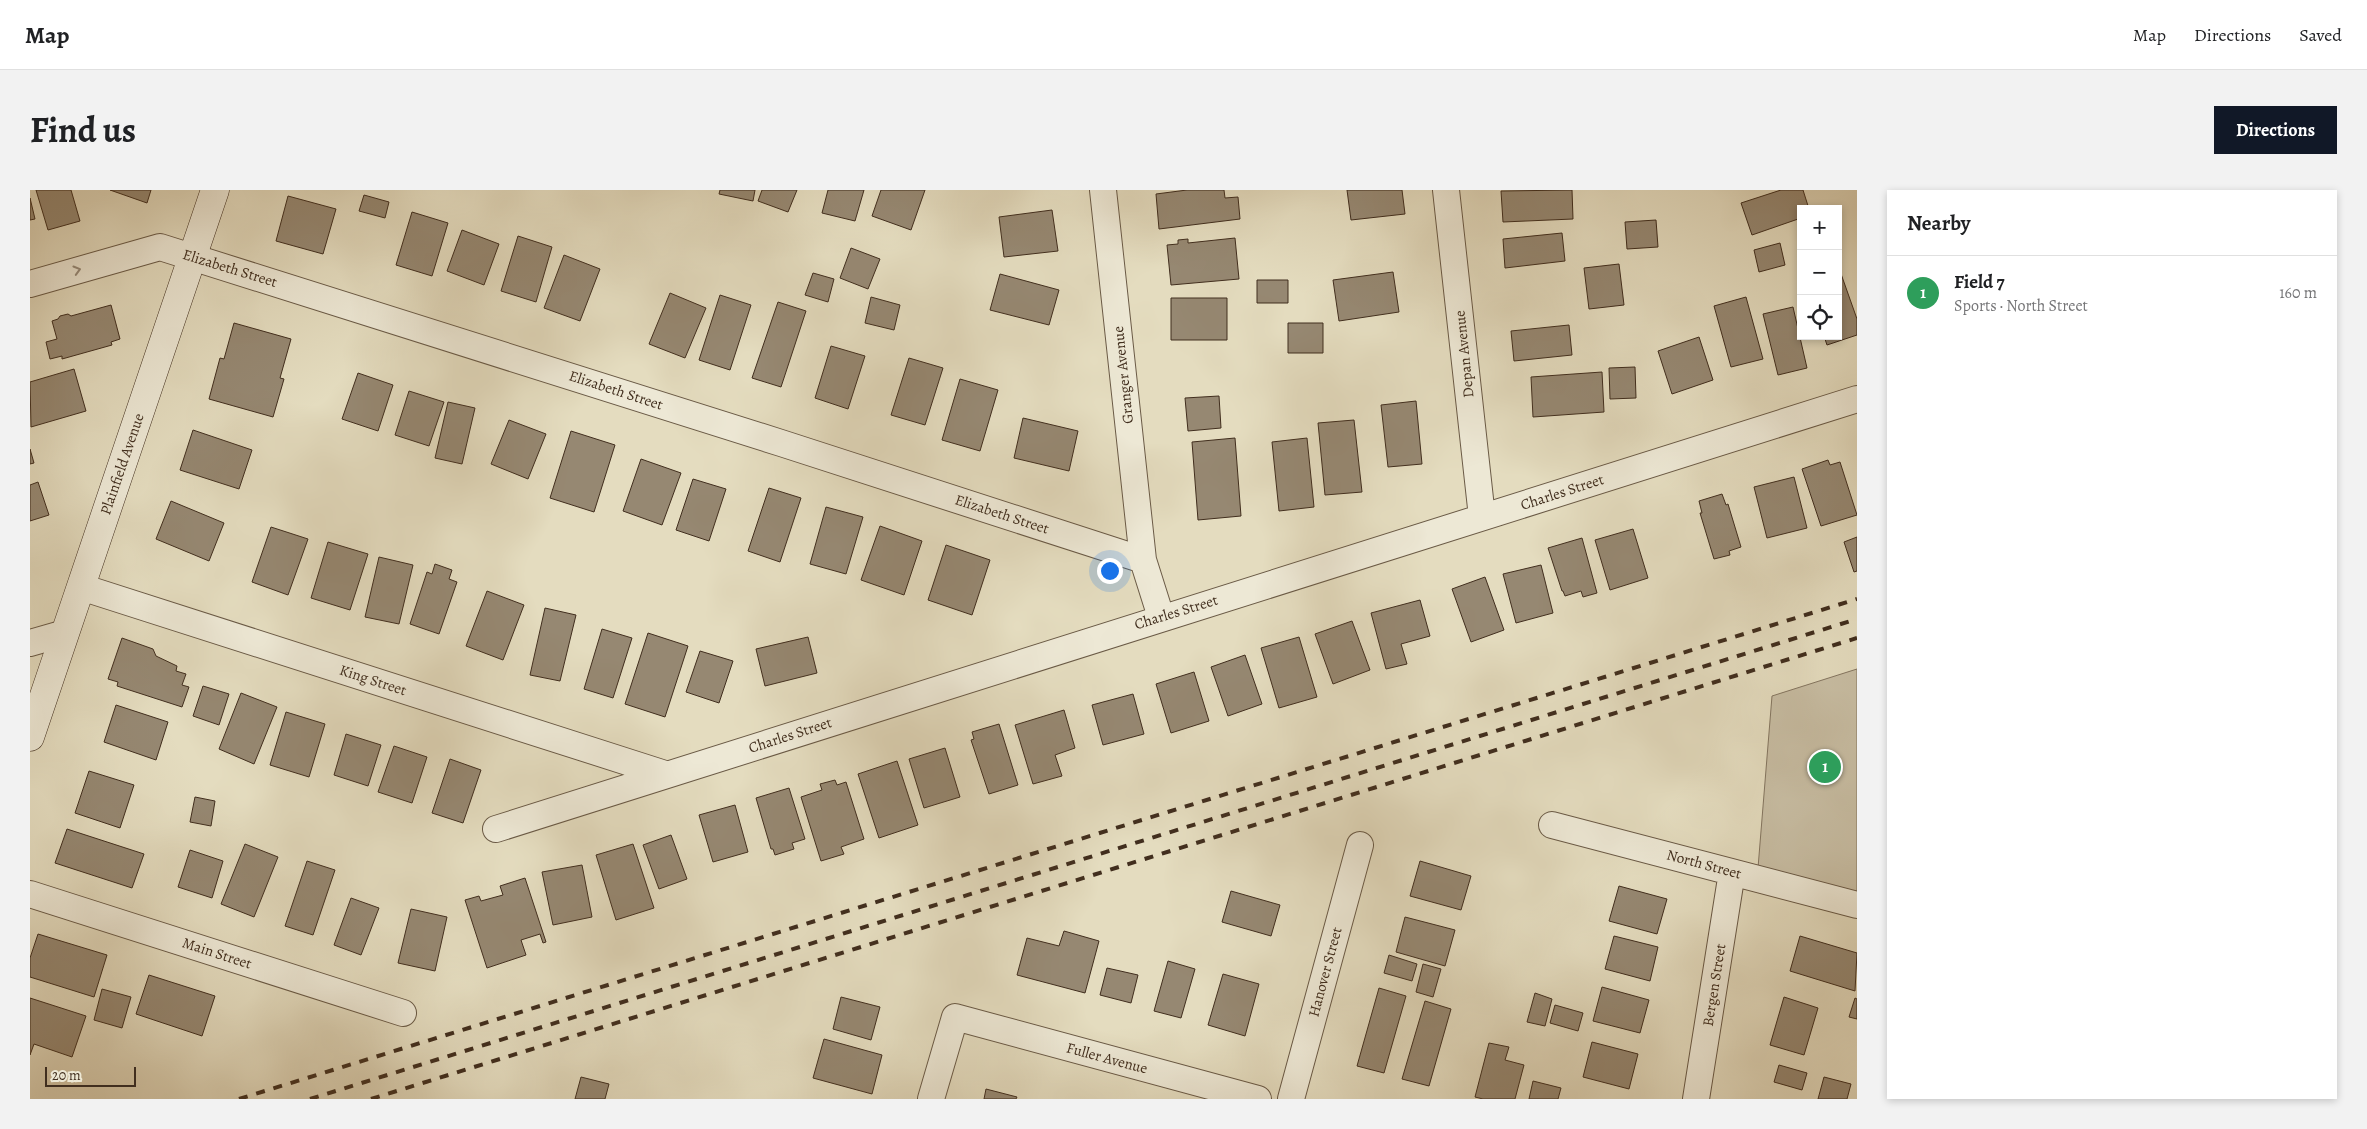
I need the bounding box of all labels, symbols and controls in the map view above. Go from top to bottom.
text: Map [25,19,69,51]
text: Map [2133,23,2166,47]
text: Directions [2194,23,2271,47]
text: Saved [2299,23,2342,47]
text: Find us [30,106,136,154]
button: Directions [2214,106,2337,154]
map controls [1797,205,1842,340]
button: + [1797,205,1842,250]
text: Nearby [1907,209,1970,237]
street label: Elizabeth Street [180,244,280,292]
button: − [1797,250,1842,295]
one-way arrow [72,266,80,276]
text: Field 7 [1954,269,2005,295]
text: 1 [1920,282,1926,304]
text: 160 m [2279,282,2317,304]
button: locate [1797,295,1842,340]
text: Sports · North Street [1954,295,2088,317]
street label: Depan Avenue [1449,309,1479,399]
street label: Granger Avenue [1108,325,1138,425]
street label: Elizabeth Street [566,365,666,415]
street label: Plainfield Avenue [95,410,149,517]
street label: Charles Street [1518,469,1606,515]
street label: Elizabeth Street [952,489,1052,539]
your location [1097,558,1123,584]
street label: Charles Street [1132,590,1220,634]
street label: King Street [337,660,409,700]
street label: Charles Street [746,712,834,758]
pin: 1 [1809,748,1841,786]
street label: North Street [1664,844,1744,884]
street label: Hanover Street [1303,925,1347,1019]
street label: Main Street [180,932,254,974]
street label: Bergen Street [1698,942,1730,1028]
street label: Fuller Avenue [1064,1038,1150,1078]
scale bar [45,1064,136,1087]
text: 20 m [52,1066,81,1085]

